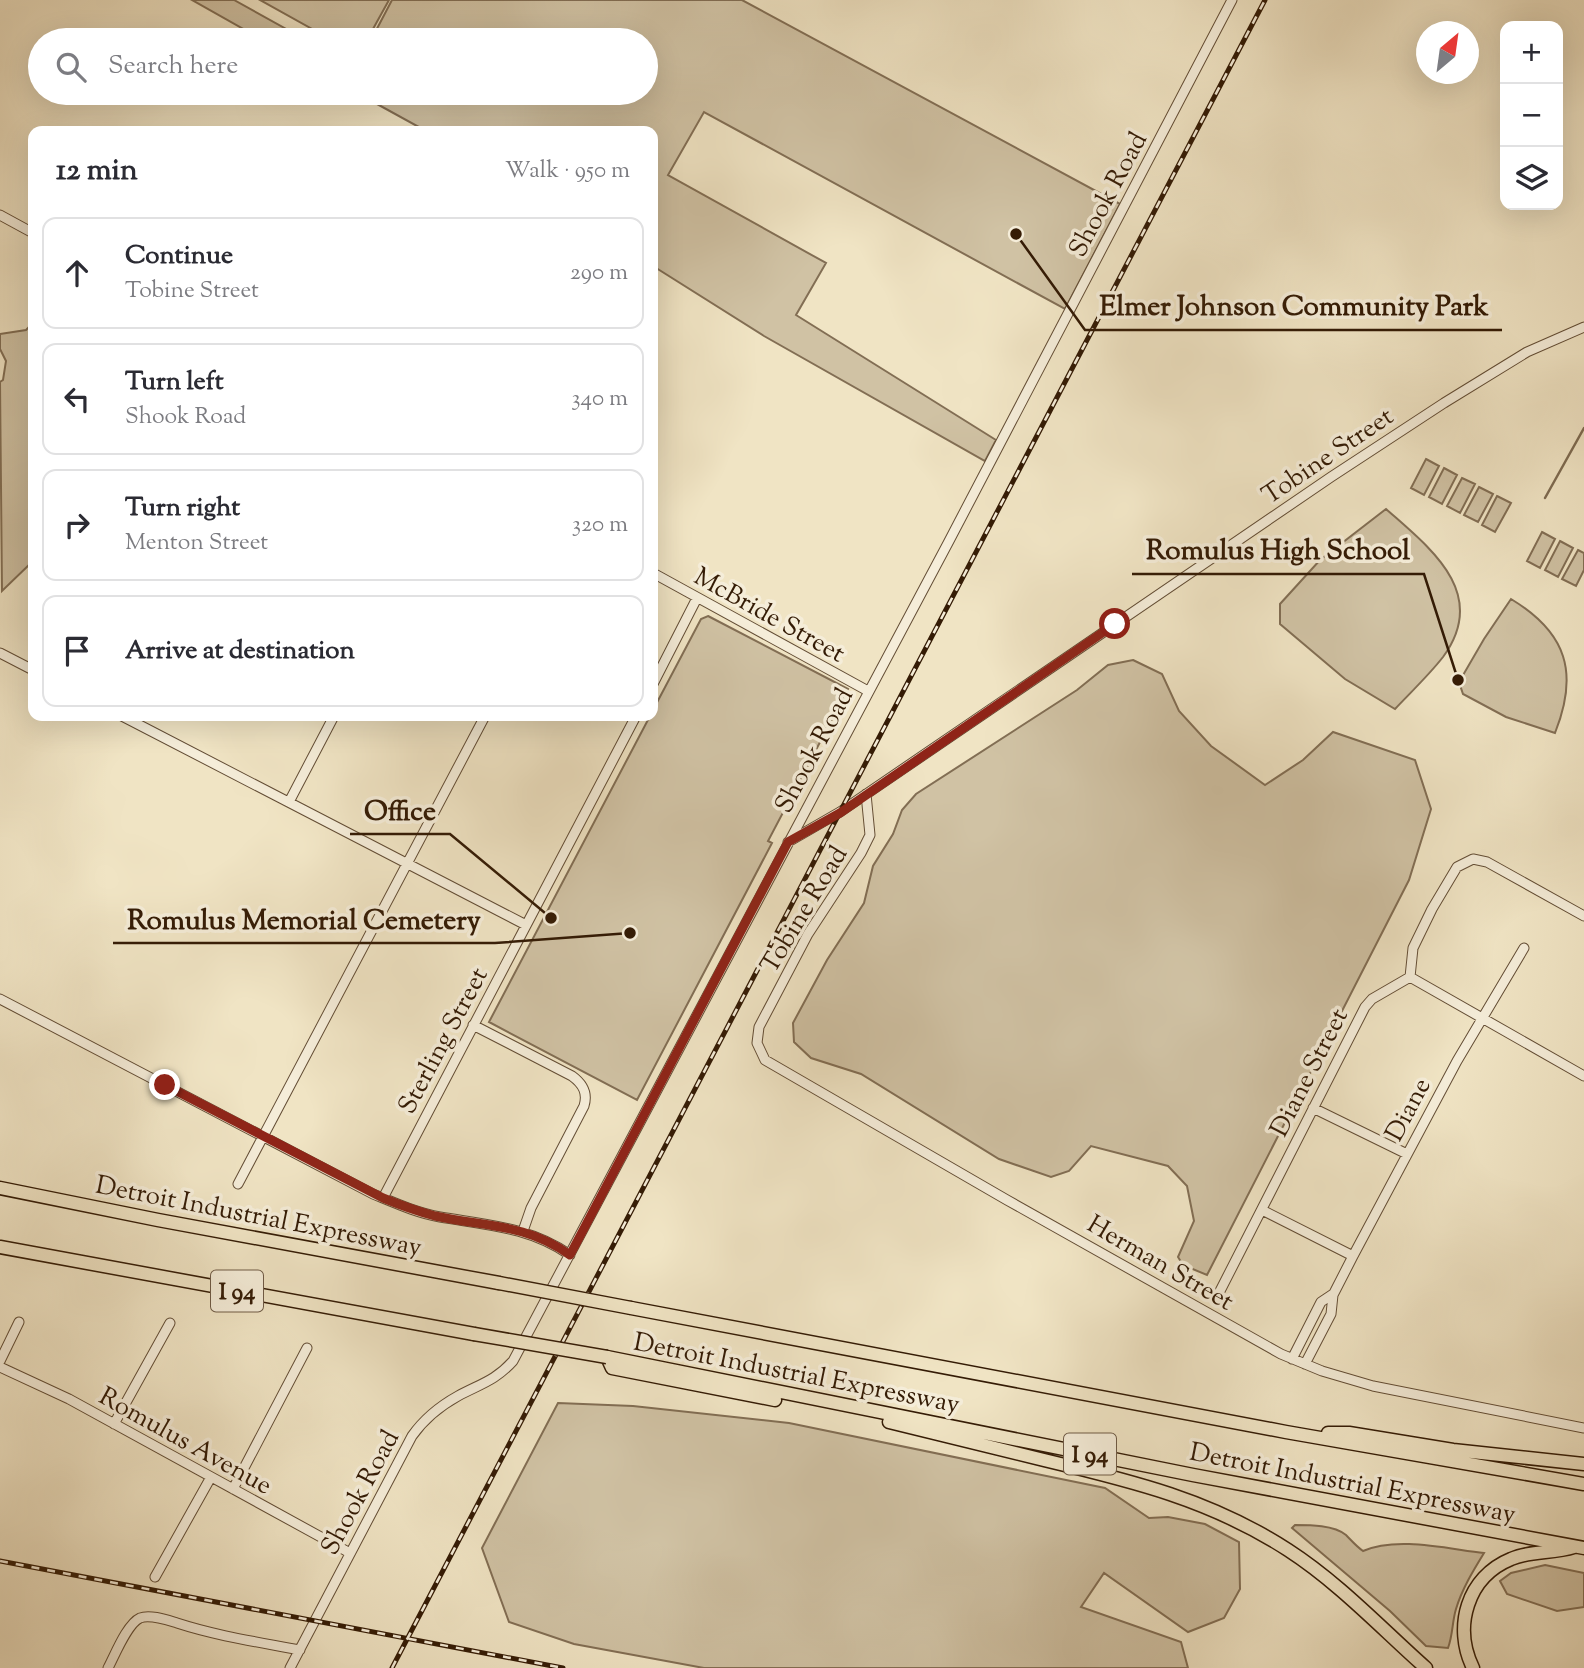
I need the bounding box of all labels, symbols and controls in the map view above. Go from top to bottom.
north arrow [1416,21,1479,84]
map controls [1500,21,1563,210]
button: + [1500,21,1563,84]
search box [28,28,658,105]
icon: search [52,48,90,86]
text: Search here [108,48,238,85]
button: − [1500,84,1563,147]
street label: Shook Road [1061,126,1158,264]
button: layers [1500,147,1563,210]
text: 12 min [56,150,138,193]
text: Walk · 950 m [505,155,630,188]
text: Continue [125,238,233,275]
icon: ahead [58,254,96,292]
text: 290 m [570,257,628,290]
text: Tobine Street [125,275,259,308]
callout: Elmer Johnson Community Park [1085,281,1502,330]
text: Elmer Johnson Community Park [1100,288,1489,328]
text: Turn left [125,364,224,401]
icon: left [58,380,96,418]
text: 340 m [571,383,628,416]
street label: Tobine Street [1255,399,1402,515]
text: Shook Road [125,401,246,434]
text: Turn right [125,490,240,527]
icon: right [58,506,96,544]
text: 320 m [572,509,628,542]
callout: Romulus High School [1132,525,1424,574]
text: Menton Street [125,527,268,560]
text: Romulus High School [1146,532,1410,572]
street label: McBride Street [686,559,851,673]
route start [1099,608,1130,639]
icon: arrive [58,632,96,670]
text: Arrive at destination [125,633,355,670]
street label: Shook Road [767,682,864,820]
callout: Office [350,785,450,834]
text: Office [364,793,436,833]
street label: Tobine Road [753,839,858,981]
callout: Romulus Memorial Cemetery [113,894,495,943]
text: Romulus Memorial Cemetery [127,902,481,942]
street label: Sterling Street [390,961,498,1121]
street label: Diane Street [1262,1002,1359,1144]
route end [149,1069,180,1100]
street label: Diane [1377,1072,1441,1149]
street label: Detroit Industrial Expressway [92,1168,425,1267]
street label: Herman Street [1079,1207,1240,1321]
road number: I 94 [211,1270,263,1311]
street label: Detroit Industrial Expressway [630,1325,963,1424]
street label: Romulus Avenue [91,1379,278,1505]
street label: Shook Road [313,1424,410,1562]
road number: I 94 [1064,1434,1116,1474]
street label: Detroit Industrial Expressway [1186,1435,1519,1534]

